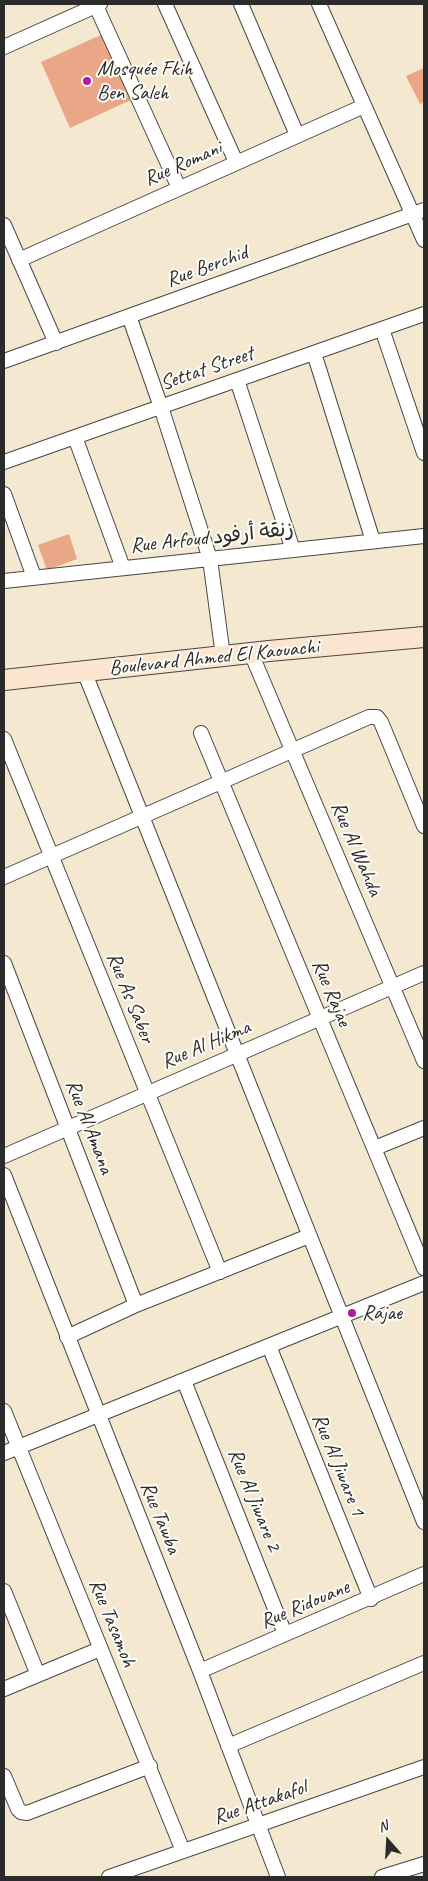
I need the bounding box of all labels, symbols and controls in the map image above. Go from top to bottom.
place label: Mosquée Fkih Ben Saleh [97,56,192,106]
marker: Mosquée Fkih Ben Saleh [81,75,93,87]
street label: Rue Romani [140,136,226,192]
street label: Rue Berchid [163,241,251,293]
street label: Settat Street [157,341,257,397]
street label: Rue Arfoud زنقة أرفود [129,517,295,559]
street label: Boulevard Ahmed El Kaouachi [108,634,320,682]
street label: Rue Al Wahda [325,798,387,900]
street label: Rue As Saber [100,949,160,1047]
street label: Rue Rajae [306,956,356,1030]
street label: Rue Al Hikma [158,1015,254,1075]
street label: Rue Al Amana [60,1076,118,1178]
place label: Rajae [362,1300,402,1326]
marker: Rajae [346,1307,358,1319]
street label: Rue Al Jiware 1 [306,1410,370,1520]
street label: Rue Al Jiware 2 [222,1445,286,1555]
street label: Rue Tawba [134,1478,186,1558]
street label: Rue Tasamoh [83,1575,141,1671]
street label: Rue Ridouane [257,1575,353,1635]
street label: Rue Attakafol [210,1775,310,1831]
north arrow [363,1816,413,1866]
text: N [376,1817,390,1836]

